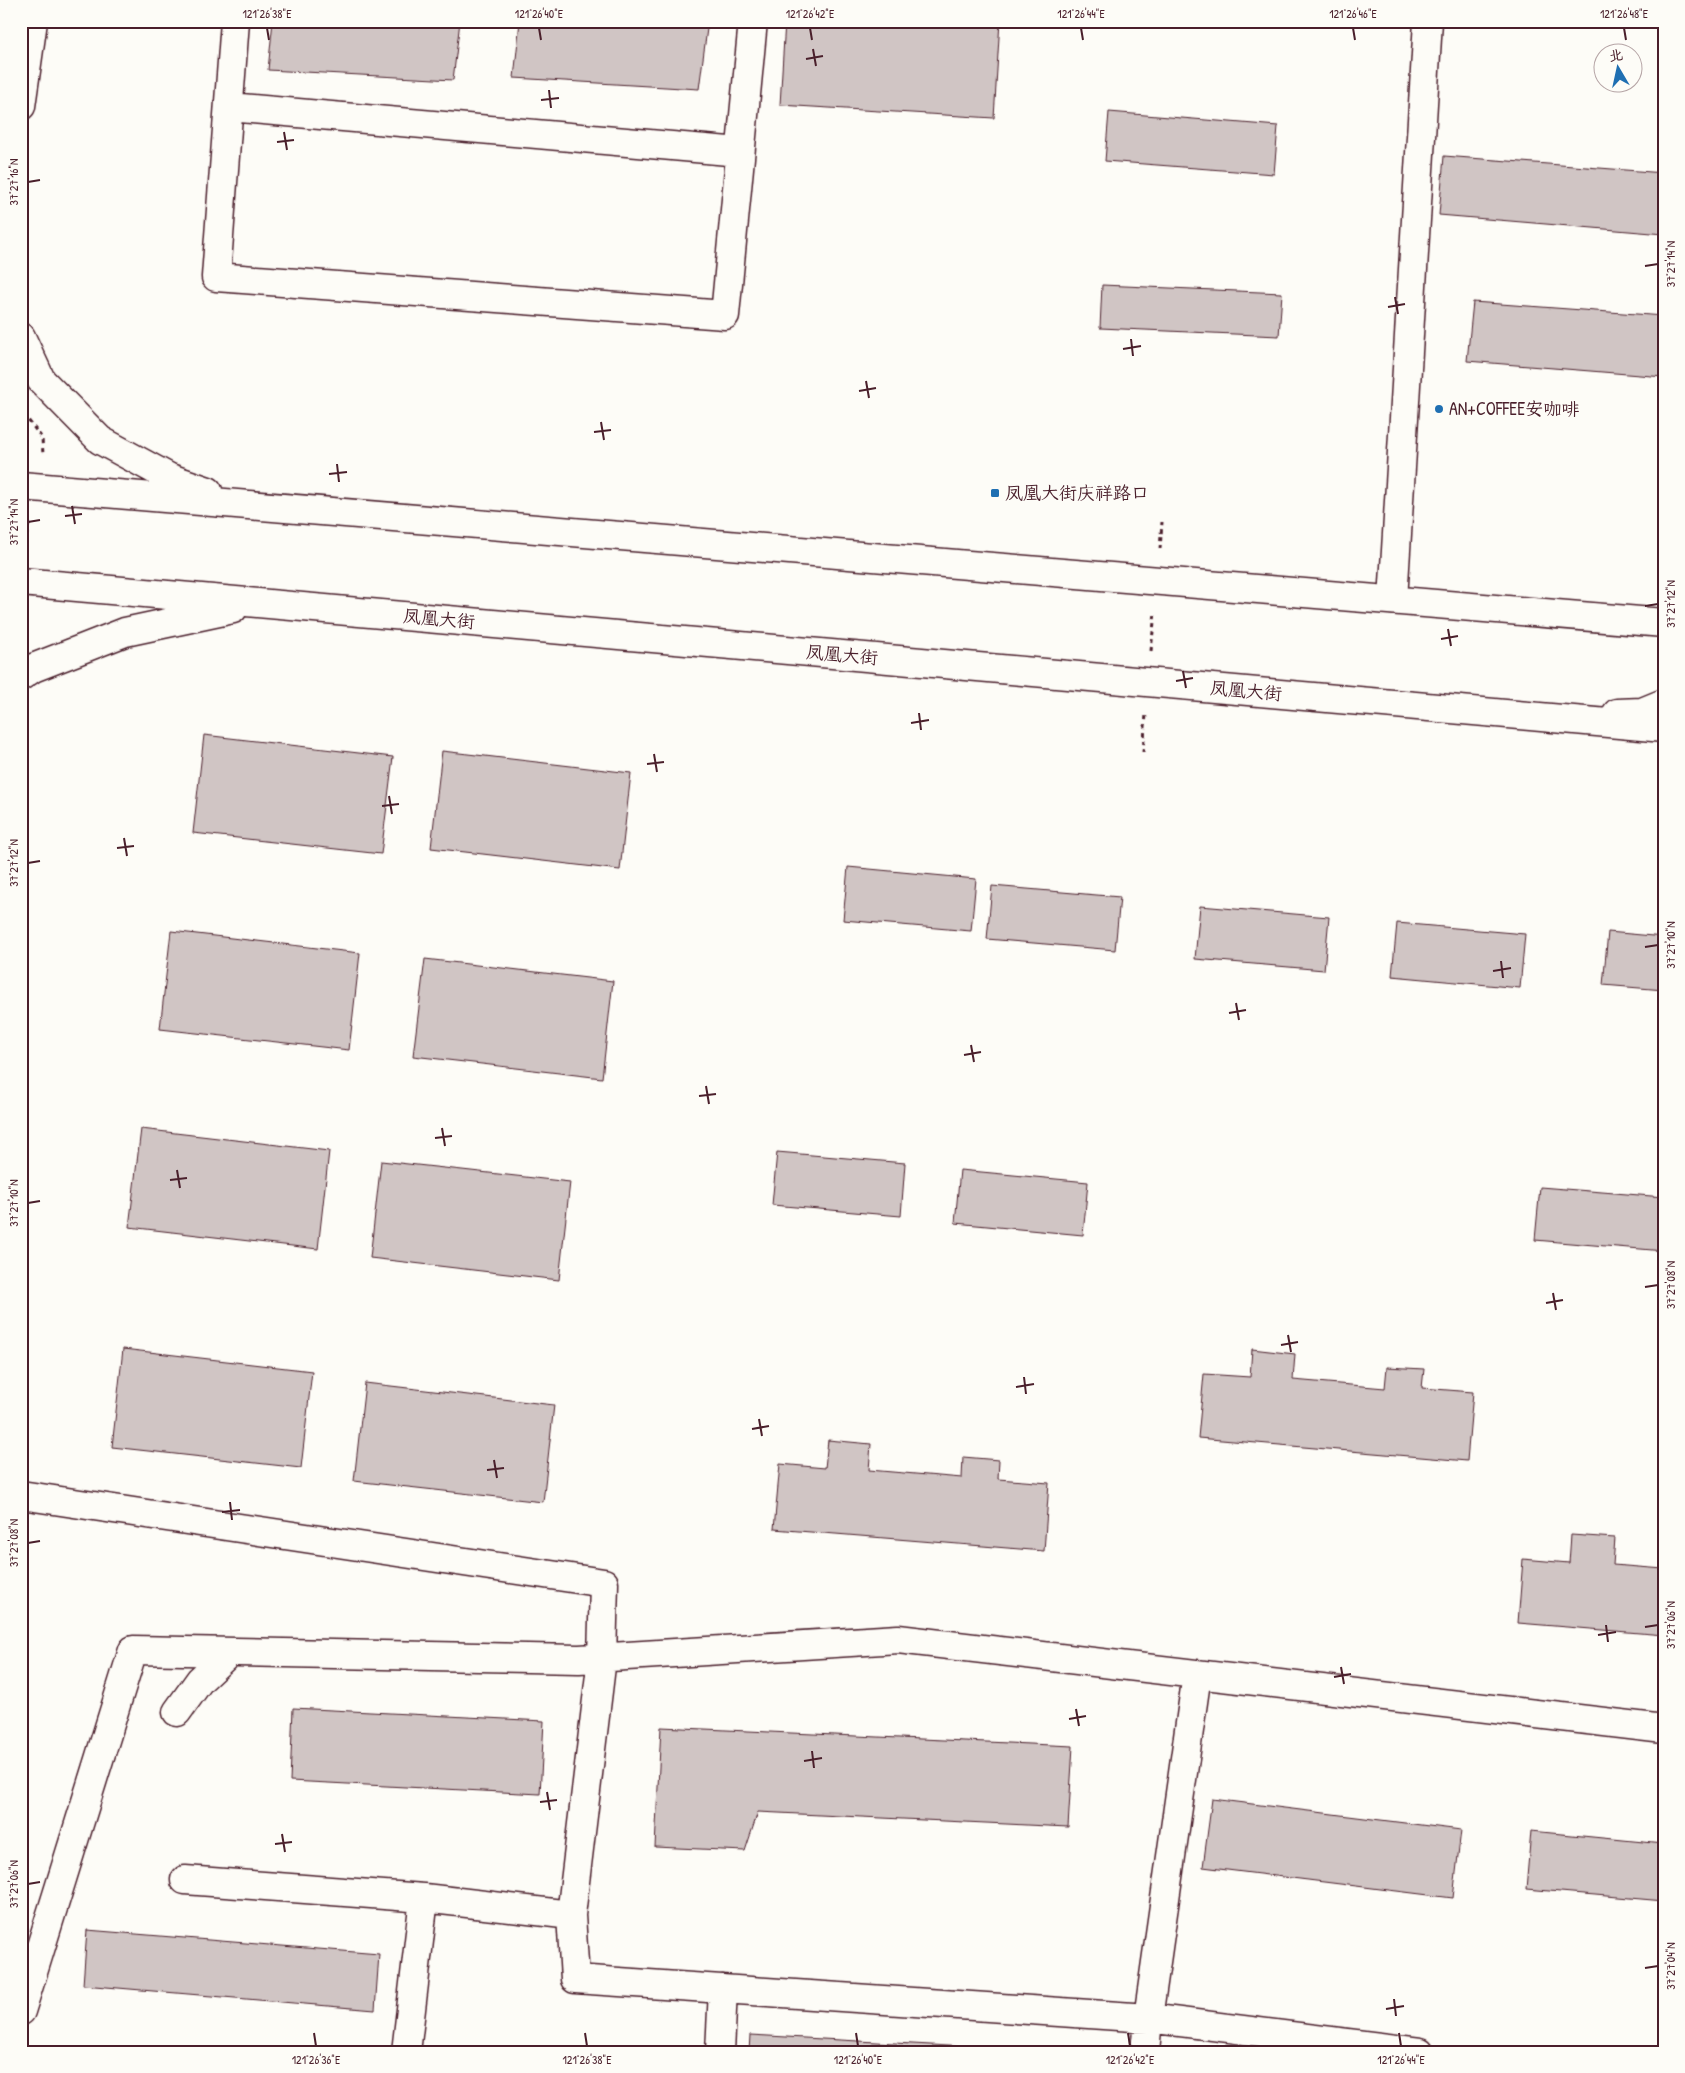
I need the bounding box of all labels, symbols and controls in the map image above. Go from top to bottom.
text: 121°26'38"E [243,5,292,22]
text: 121°26'40"E [515,5,564,22]
text: 121°26'42"E [786,5,835,22]
text: 121°26'44"E [1057,5,1105,22]
text: 121°26'46"E [1329,5,1378,22]
text: 121°26'48"E [1600,5,1649,22]
north arrow [1592,42,1642,92]
text: 北 [1607,44,1624,65]
text: 37°27'16"N [5,159,22,205]
text: 37°27'14"N [1662,241,1679,287]
place label: AN+COFFEE安咖啡 [1449,396,1579,421]
marker: AN+COFFEE安咖啡 [1433,403,1445,415]
place label: 凤凰大街庆祥路口 [1005,480,1149,505]
marker: 凤凰大街庆祥路口 [989,487,1001,499]
text: 37°27'14"N [5,499,22,545]
text: 37°27'12"N [1662,580,1679,628]
street label: 凤凰大街 [402,603,476,634]
street label: 凤凰大街 [805,639,879,670]
street label: 凤凰大街 [1209,675,1283,706]
text: 37°27'12"N [5,839,22,887]
text: 37°27'10"N [1662,921,1679,969]
text: 37°27'10"N [5,1179,22,1227]
text: 37°27'08"N [1662,1261,1679,1309]
text: 37°27'08"N [5,1519,22,1567]
text: 37°27'06"N [1662,1601,1679,1649]
text: 37°27'06"N [5,1860,22,1908]
text: 37°27'04"N [1662,1942,1679,1990]
text: 121°26'36"E [292,2051,341,2068]
text: 121°26'38"E [563,2051,612,2068]
text: 121°26'40"E [834,2051,883,2068]
text: 121°26'42"E [1106,2051,1155,2068]
text: 121°26'44"E [1377,2051,1425,2068]

